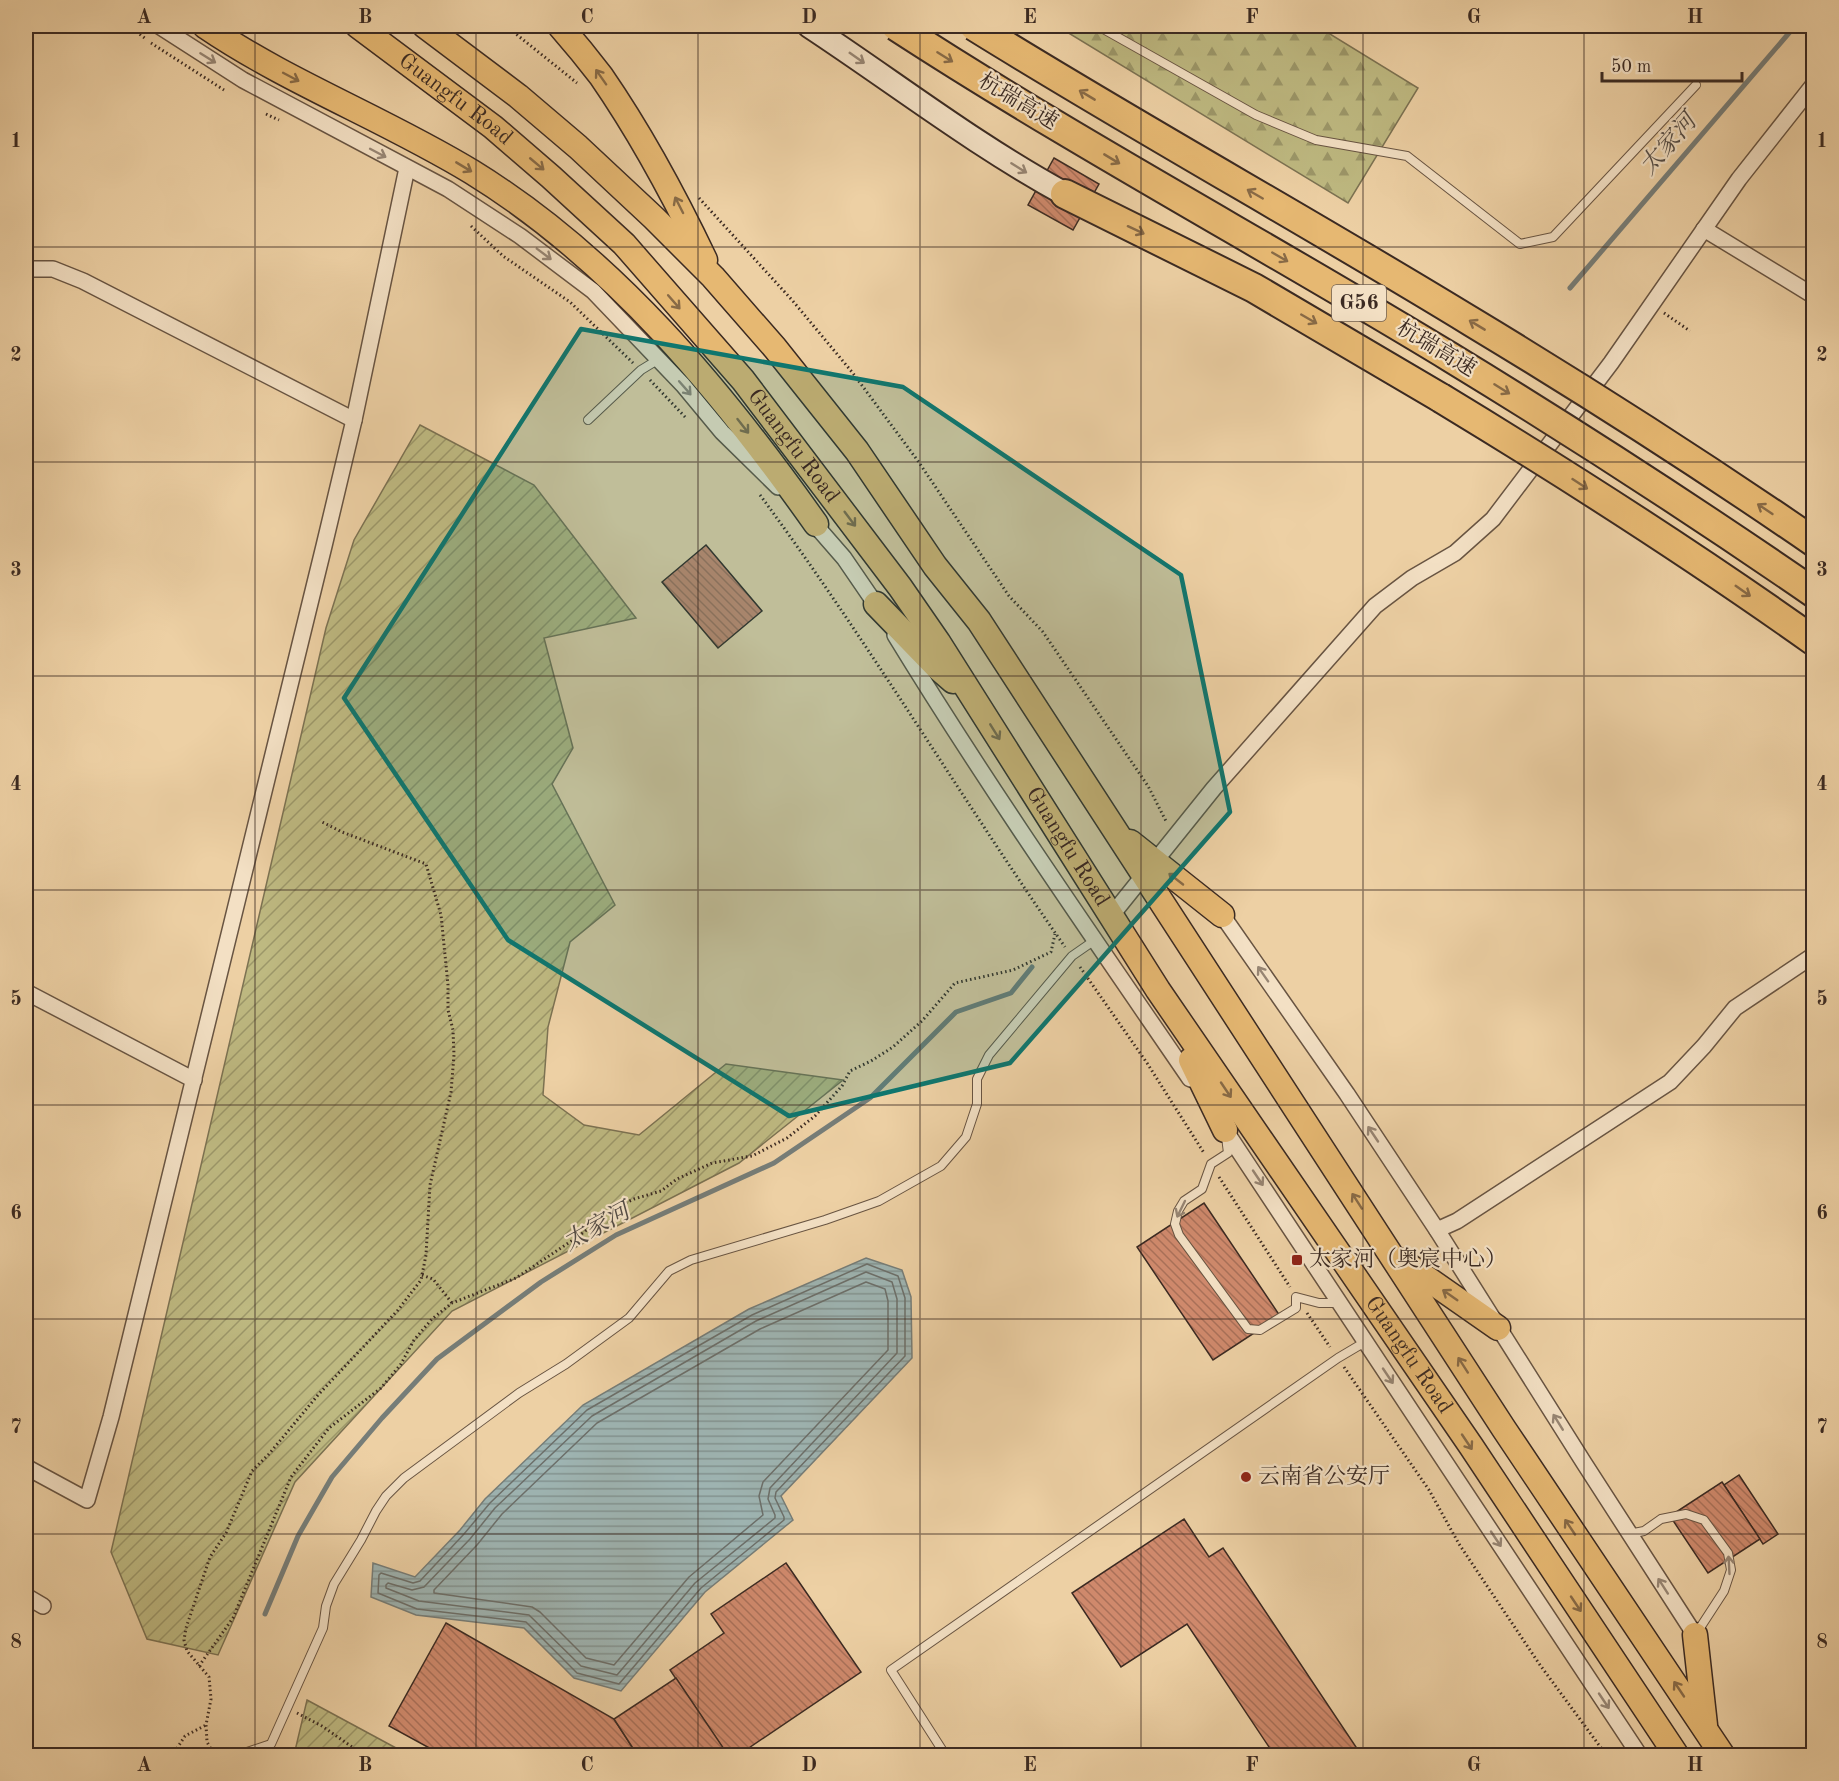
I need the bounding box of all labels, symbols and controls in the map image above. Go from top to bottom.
text: A [136,8,152,28]
text: B [358,8,372,28]
text: C [580,8,594,28]
text: D [801,8,817,28]
text: E [1023,8,1037,28]
text: F [1245,8,1259,28]
text: G [1467,8,1481,28]
text: H [1687,8,1703,28]
scale bar [1602,45,1742,83]
street label: Guangfu Road [394,49,517,149]
one-way arrow [199,51,216,64]
one-way arrow [936,51,953,63]
one-way arrow [849,52,865,64]
text: 50 m [1611,58,1651,76]
street label: 杭瑞高速 [975,68,1062,134]
one-way arrow [595,70,607,86]
one-way arrow [282,72,300,84]
one-way arrow [1079,89,1096,101]
water label: 太家河 [1634,105,1704,180]
text: 1 [10,132,22,152]
text: 1 [1816,132,1828,152]
one-way arrow [369,147,386,159]
one-way arrow [1103,153,1120,165]
one-way arrow [529,157,544,171]
one-way arrow [455,162,472,174]
one-way arrow [1010,162,1027,174]
one-way arrow [1247,188,1264,200]
one-way arrow [673,197,684,215]
one-way arrow [1127,224,1145,236]
one-way arrow [535,248,551,261]
one-way arrow [1271,251,1288,263]
road number: G56 [1332,285,1386,321]
one-way arrow [667,295,681,310]
one-way arrow [1300,314,1317,326]
street label: 杭瑞高速 [1393,315,1480,381]
one-way arrow [1469,318,1486,330]
text: 2 [10,346,22,366]
text: 2 [1816,346,1828,366]
one-way arrow [678,380,692,395]
one-way arrow [1493,383,1510,395]
street label: Guangfu Road [743,385,843,507]
one-way arrow [737,417,750,433]
one-way arrow [1571,478,1588,490]
one-way arrow [1758,503,1774,515]
one-way arrow [843,511,856,527]
text: 3 [10,561,22,581]
text: 3 [1816,561,1828,581]
one-way arrow [1734,585,1750,597]
one-way arrow [990,723,1002,740]
text: 4 [10,775,22,795]
text: 4 [1816,775,1828,795]
street label: Guangfu Road [1022,783,1113,910]
one-way arrow [1168,872,1184,885]
one-way arrow [1257,966,1269,982]
text: 5 [10,989,22,1010]
text: 5 [1816,989,1828,1010]
one-way arrow [1220,1082,1232,1098]
one-way arrow [1367,1126,1379,1143]
one-way arrow [1252,1169,1264,1186]
one-way arrow [1350,1193,1362,1210]
water label: 太家河 [558,1195,638,1256]
one-way arrow [1175,1200,1186,1218]
text: 6 [10,1204,22,1224]
text: 6 [1816,1204,1828,1224]
place label: 太家河（奥宸中心） [1309,1247,1507,1271]
marker: 太家河（奥宸中心） [1290,1253,1304,1267]
one-way arrow [1442,1289,1459,1301]
street label: Guangfu Road [1361,1292,1456,1417]
one-way arrow [1456,1356,1469,1373]
one-way arrow [1382,1367,1394,1384]
one-way arrow [1551,1414,1563,1431]
text: 7 [10,1418,22,1438]
text: 7 [1816,1418,1828,1438]
one-way arrow [1461,1433,1473,1449]
place label: 云南省公安厅 [1258,1464,1390,1488]
marker: 云南省公安厅 [1239,1470,1253,1484]
one-way arrow [1564,1520,1576,1536]
one-way arrow [1490,1530,1502,1546]
one-way arrow [1723,1556,1734,1576]
one-way arrow [1657,1578,1669,1595]
one-way arrow [1570,1595,1582,1611]
text: 8 [10,1633,22,1653]
text: 8 [1816,1633,1828,1653]
one-way arrow [1672,1681,1685,1698]
one-way arrow [1598,1692,1610,1709]
text: A [136,1756,152,1776]
text: B [358,1756,372,1776]
text: C [580,1756,594,1776]
text: D [801,1756,817,1776]
text: E [1023,1756,1037,1776]
text: F [1245,1756,1259,1776]
text: G [1467,1756,1481,1776]
text: H [1687,1756,1703,1776]

